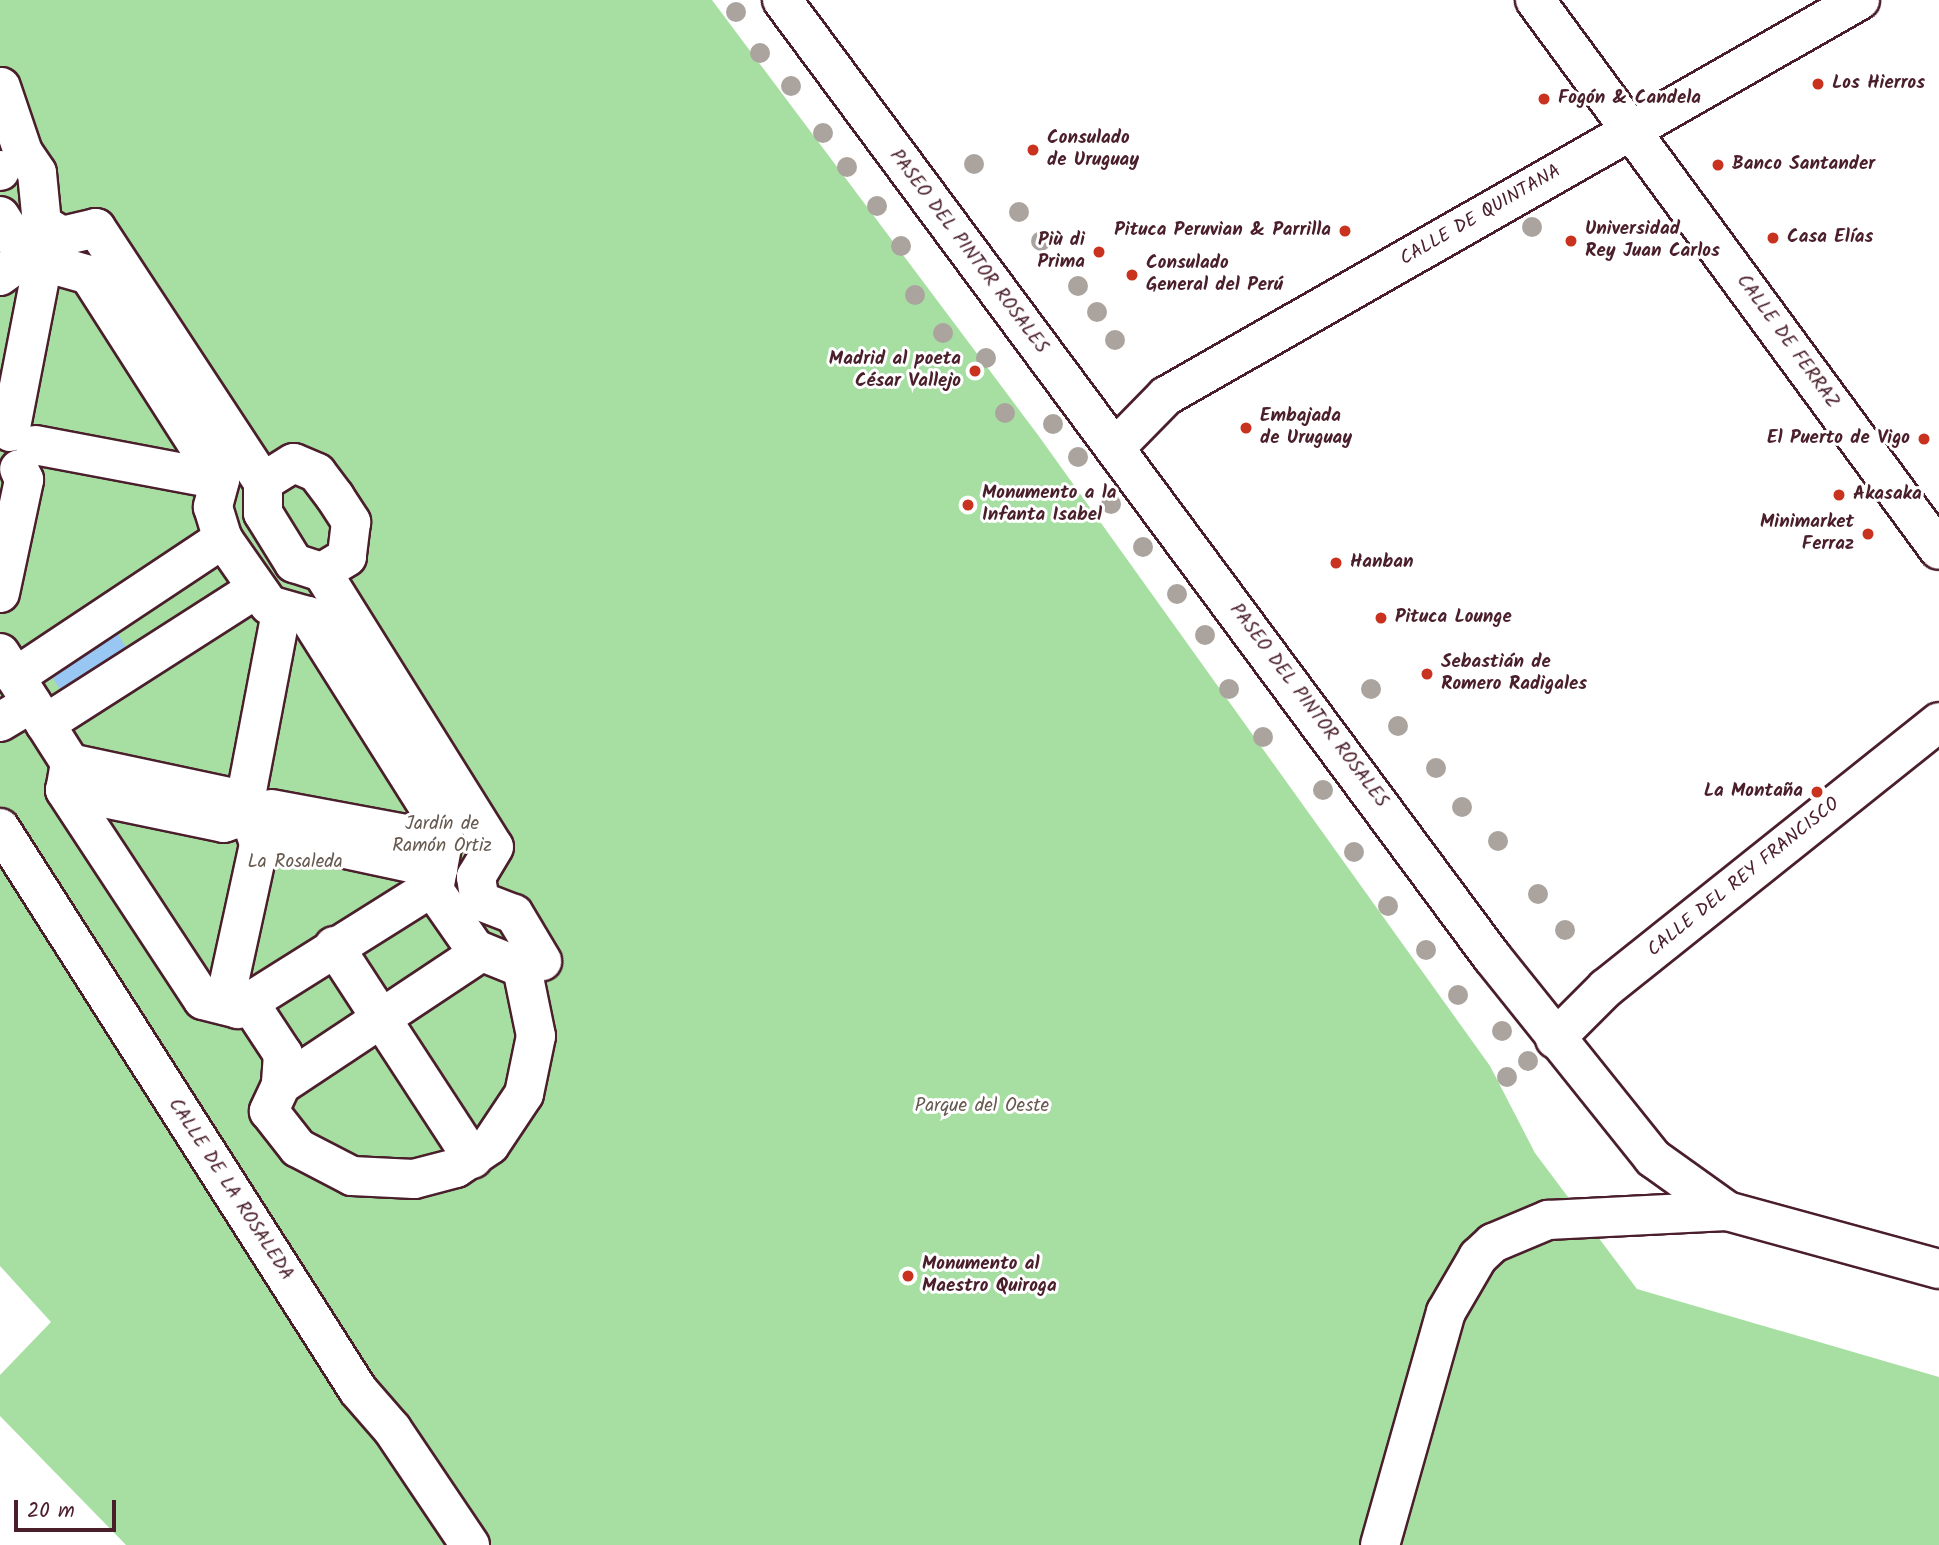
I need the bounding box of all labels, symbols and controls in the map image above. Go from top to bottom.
place label: Los Hierros [1832,73,1925,95]
marker: Los Hierros [1810,76,1826,92]
place label: Fogón & Candela [1558,88,1701,110]
marker: Fogón & Candela [1536,91,1552,107]
place label: Consulado de Uruguay [1047,128,1139,172]
marker: Consulado de Uruguay [1025,142,1041,158]
street label: PASEO DEL PINTOR ROSALES [884,146,1052,358]
place label: Banco Santander [1732,154,1875,176]
marker: Banco Santander [1710,157,1726,173]
street label: CALLE DE QUINTANA [1397,161,1565,271]
place label: Universidad Rey Juan Carlos [1585,219,1720,263]
place label: Pituca Peruvian & Parrilla [1114,220,1331,242]
marker: Pituca Peruvian & Parrilla [1337,223,1353,239]
place label: Casa Elías [1787,227,1873,249]
place label: Più di Prima [1038,230,1085,274]
marker: Casa Elías [1765,230,1781,246]
marker: Universidad Rey Juan Carlos [1563,233,1579,249]
marker: Più di Prima [1091,244,1107,260]
place label: Consulado General del Perú [1146,253,1283,297]
marker: Consulado General del Perú [1124,267,1140,283]
street label: CALLE DE FERRAZ [1731,271,1843,413]
place label: Madrid al poeta César Vallejo [829,349,961,393]
marker: Madrid al poeta César Vallejo [967,363,983,379]
place label: Embajada de Uruguay [1260,406,1352,450]
marker: Embajada de Uruguay [1238,420,1254,436]
place label: El Puerto de Vigo [1767,428,1910,450]
marker: El Puerto de Vigo [1916,431,1932,447]
place label: Monumento a la Infanta Isabel [982,483,1116,527]
place label: Akasaka [1853,484,1922,506]
marker: Akasaka [1831,487,1847,503]
marker: Monumento a la Infanta Isabel [960,497,976,513]
place label: Minimarket Ferraz [1760,512,1854,556]
marker: Minimarket Ferraz [1860,526,1876,542]
place label: Hanban [1350,552,1414,574]
marker: Hanban [1328,555,1344,571]
street label: PASEO DEL PINTOR ROSALES [1224,600,1392,812]
place label: Pituca Lounge [1395,607,1512,629]
marker: Pituca Lounge [1373,610,1389,626]
place label: Sebastián de Romero Radigales [1441,652,1587,696]
marker: Sebastián de Romero Radigales [1419,666,1435,682]
place label: La Montaña [1704,781,1803,803]
marker: La Montaña [1809,784,1825,800]
street label: CALLE DEL REY FRANCISCO [1643,794,1845,962]
park label: Jardín de Ramón Ortiz [392,814,492,858]
park label: La Rosaleda [247,852,343,874]
street label: CALLE DE LA ROSALEDA [163,1095,297,1285]
park label: Parque del Oeste [915,1096,1049,1118]
place label: Monumento al Maestro Quiroga [922,1254,1057,1298]
marker: Monumento al Maestro Quiroga [900,1268,916,1284]
scale bar [18,1486,119,1530]
text: 20 m [27,1495,75,1528]

